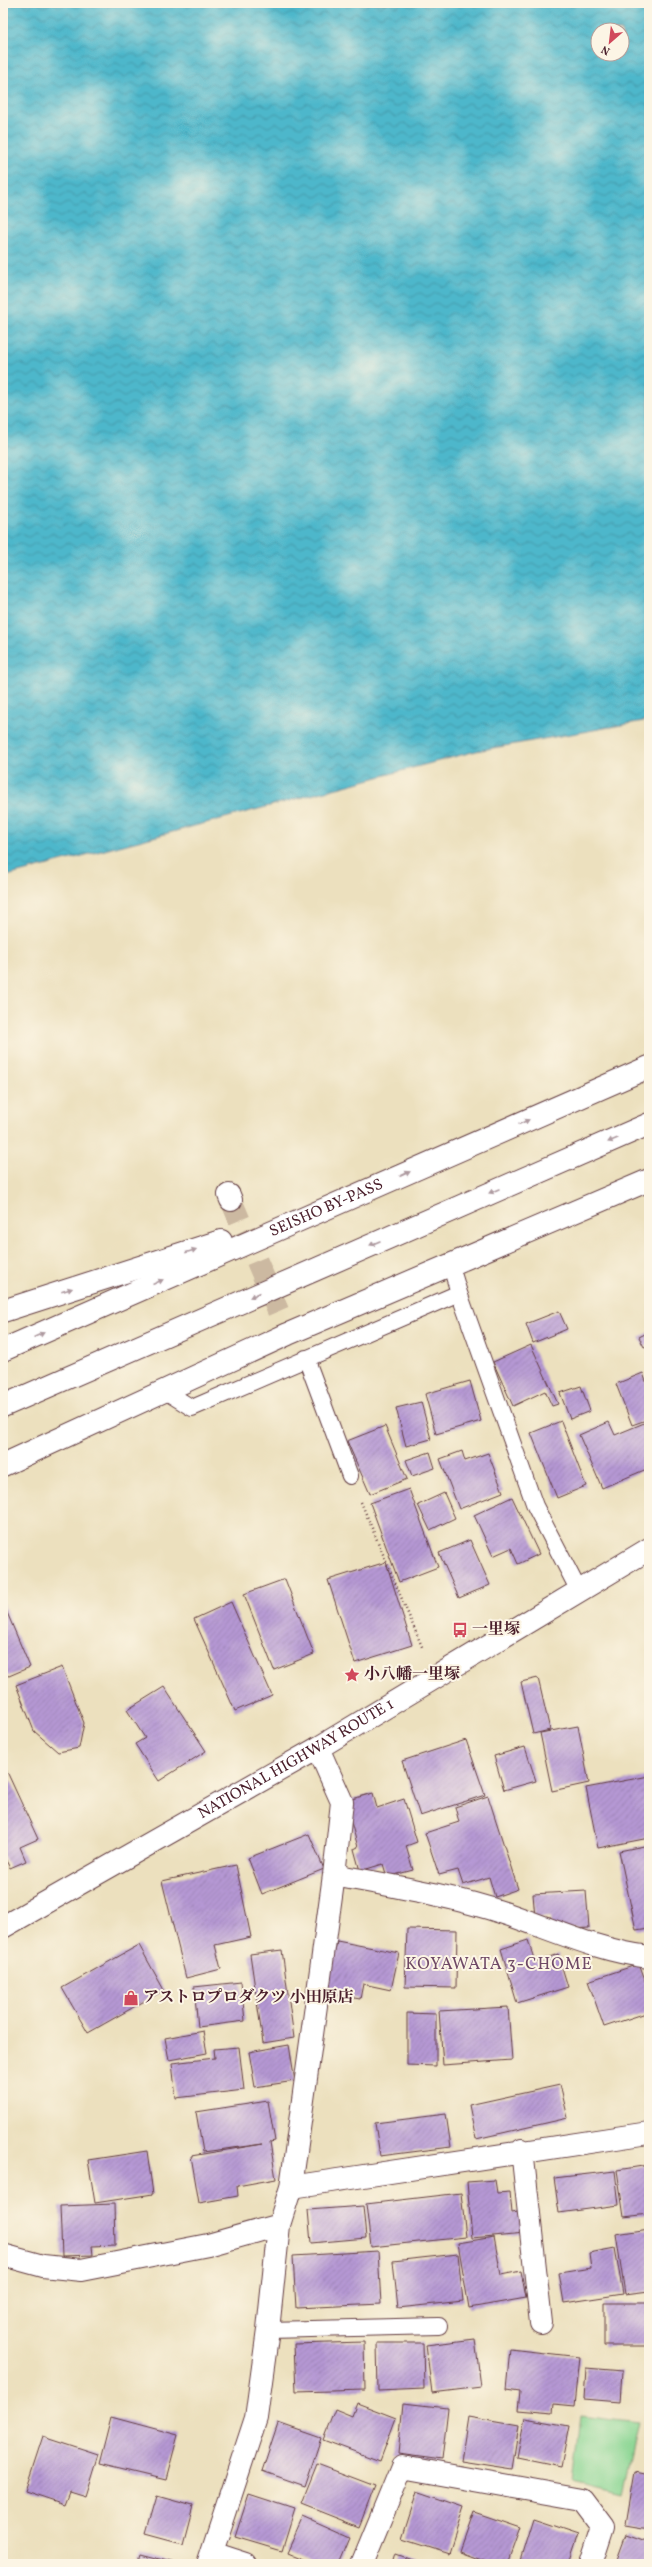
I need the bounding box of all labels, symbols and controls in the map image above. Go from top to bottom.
north arrow [590,22,630,62]
text: N [599,41,613,58]
one-way arrow [518,1118,530,1125]
one-way arrow [607,1137,619,1143]
one-way arrow [399,1171,411,1177]
street label: SEISHO BY-PASS [266,1174,387,1243]
one-way arrow [488,1188,500,1194]
one-way arrow [369,1240,380,1246]
one-way arrow [185,1248,197,1254]
one-way arrow [152,1279,164,1285]
one-way arrow [61,1287,73,1293]
one-way arrow [249,1292,261,1298]
one-way arrow [33,1331,45,1337]
place label: 一里塚 [472,1619,520,1641]
bus stop icon: 一里塚 [451,1621,469,1639]
place label: 小八幡一里塚 [364,1664,460,1686]
place icon: 小八幡一里塚 [343,1666,361,1684]
street label: NATIONAL HIGHWAY ROUTE 1 [194,1694,399,1825]
district label: KOYAWATA 3-CHOME [405,1953,593,1976]
place label: アストロプロダクツ 小田原店 [143,1987,354,2009]
shop icon: アストロプロダクツ 小田原店 [122,1989,140,2007]

